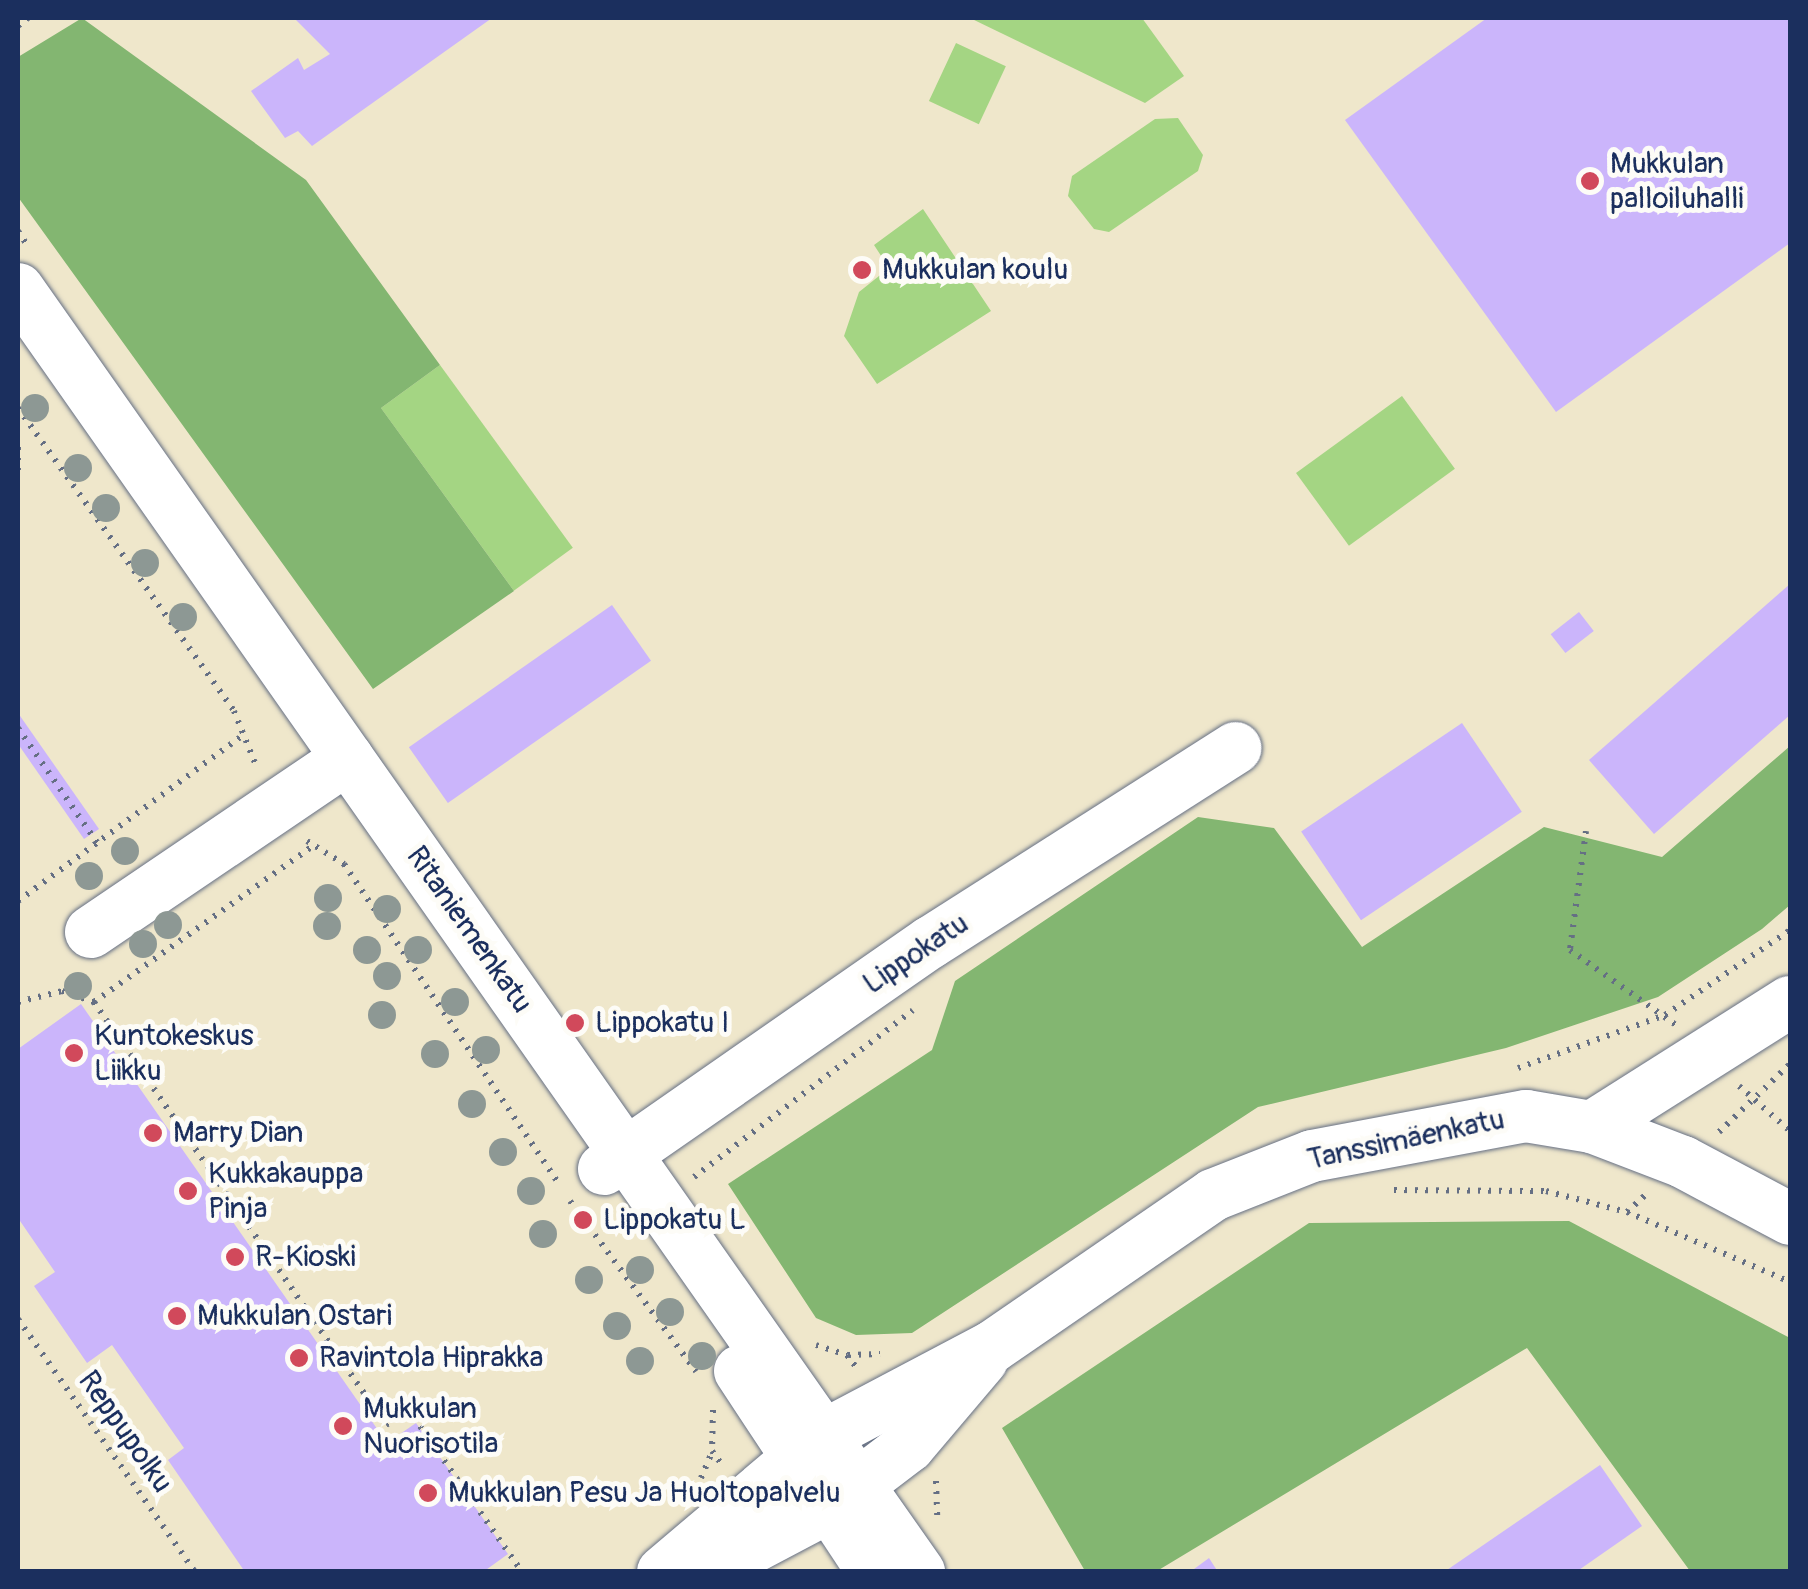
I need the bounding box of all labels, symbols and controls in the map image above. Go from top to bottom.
place label: Mukkulan palloiluhalli [1610,146,1744,216]
marker: Mukkulan palloiluhalli [1579,170,1601,192]
place label: Mukkulan koulu [882,252,1068,288]
marker: Mukkulan koulu [851,259,873,281]
street label: Ritaniemenkatu [398,840,540,1020]
street label: Lippokatu [856,906,976,1002]
place label: Lippokatu I [595,1005,729,1041]
marker: Lippokatu I [564,1012,586,1034]
place label: Kuntokeskus Liikku [94,1018,254,1088]
marker: Kuntokeskus Liikku [63,1042,85,1064]
street label: Tanssimäenkatu [1304,1102,1508,1178]
place label: Marry Dian [173,1115,303,1151]
marker: Marry Dian [142,1122,164,1144]
place label: Kukkakauppa Pinja [208,1156,363,1226]
marker: Kukkakauppa Pinja [177,1180,199,1202]
place label: Lippokatu L [603,1202,746,1238]
marker: Lippokatu L [572,1209,594,1231]
place label: R-Kioski [255,1239,356,1275]
marker: R-Kioski [224,1246,246,1268]
place label: Mukkulan Ostari [197,1298,392,1334]
marker: Mukkulan Ostari [166,1305,188,1327]
place label: Ravintola Hiprakka [319,1340,543,1376]
marker: Ravintola Hiprakka [288,1347,310,1369]
street label: Reppupolku [70,1364,180,1500]
place label: Mukkulan Nuorisotila [363,1391,499,1462]
marker: Mukkulan Nuorisotila [332,1415,354,1437]
place label: Mukkulan Pesu Ja Huoltopalvelu [448,1475,841,1511]
marker: Mukkulan Pesu Ja Huoltopalvelu [417,1482,439,1504]

